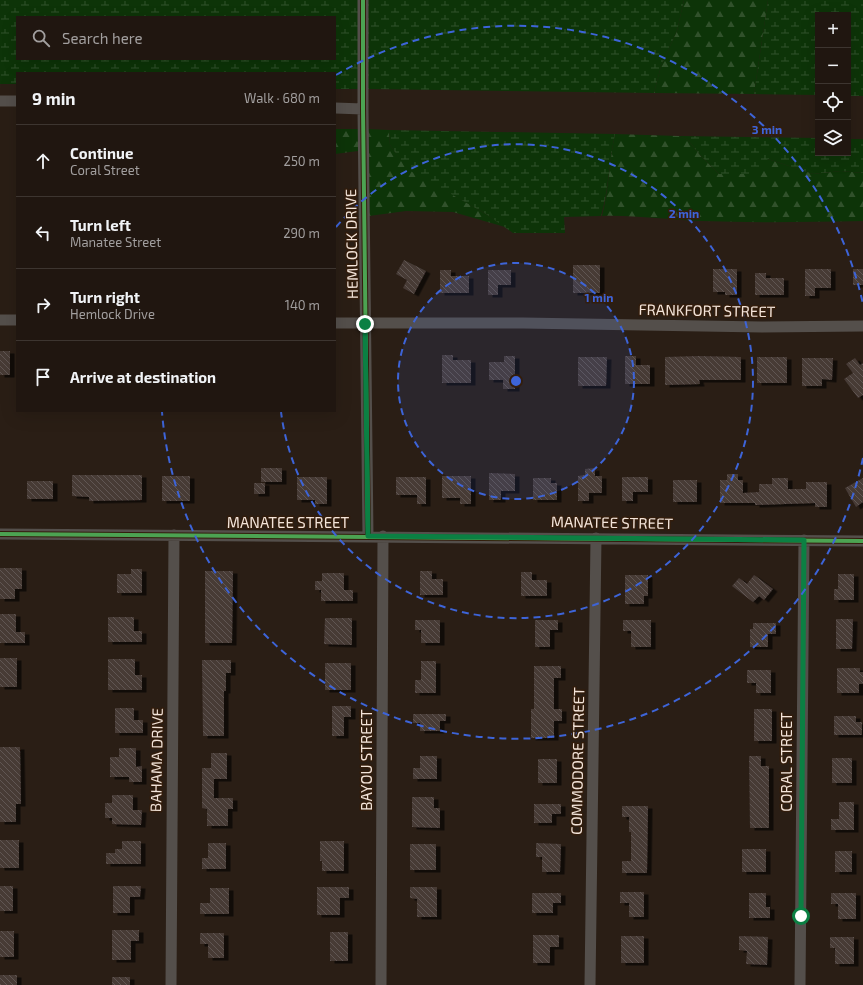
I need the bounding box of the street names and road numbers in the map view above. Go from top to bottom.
street label: HEMLOCK DRIVE [341,189,361,299]
street label: FRANKFORT STREET [638,300,776,320]
street label: MANATEE STREET [551,512,674,532]
street label: MANATEE STREET [227,513,349,531]
street label: COMMODORE STREET [567,687,587,835]
street label: BAHAMA DRIVE [146,708,166,812]
street label: BAYOU STREET [357,709,375,811]
street label: CORAL STREET [777,712,795,812]

